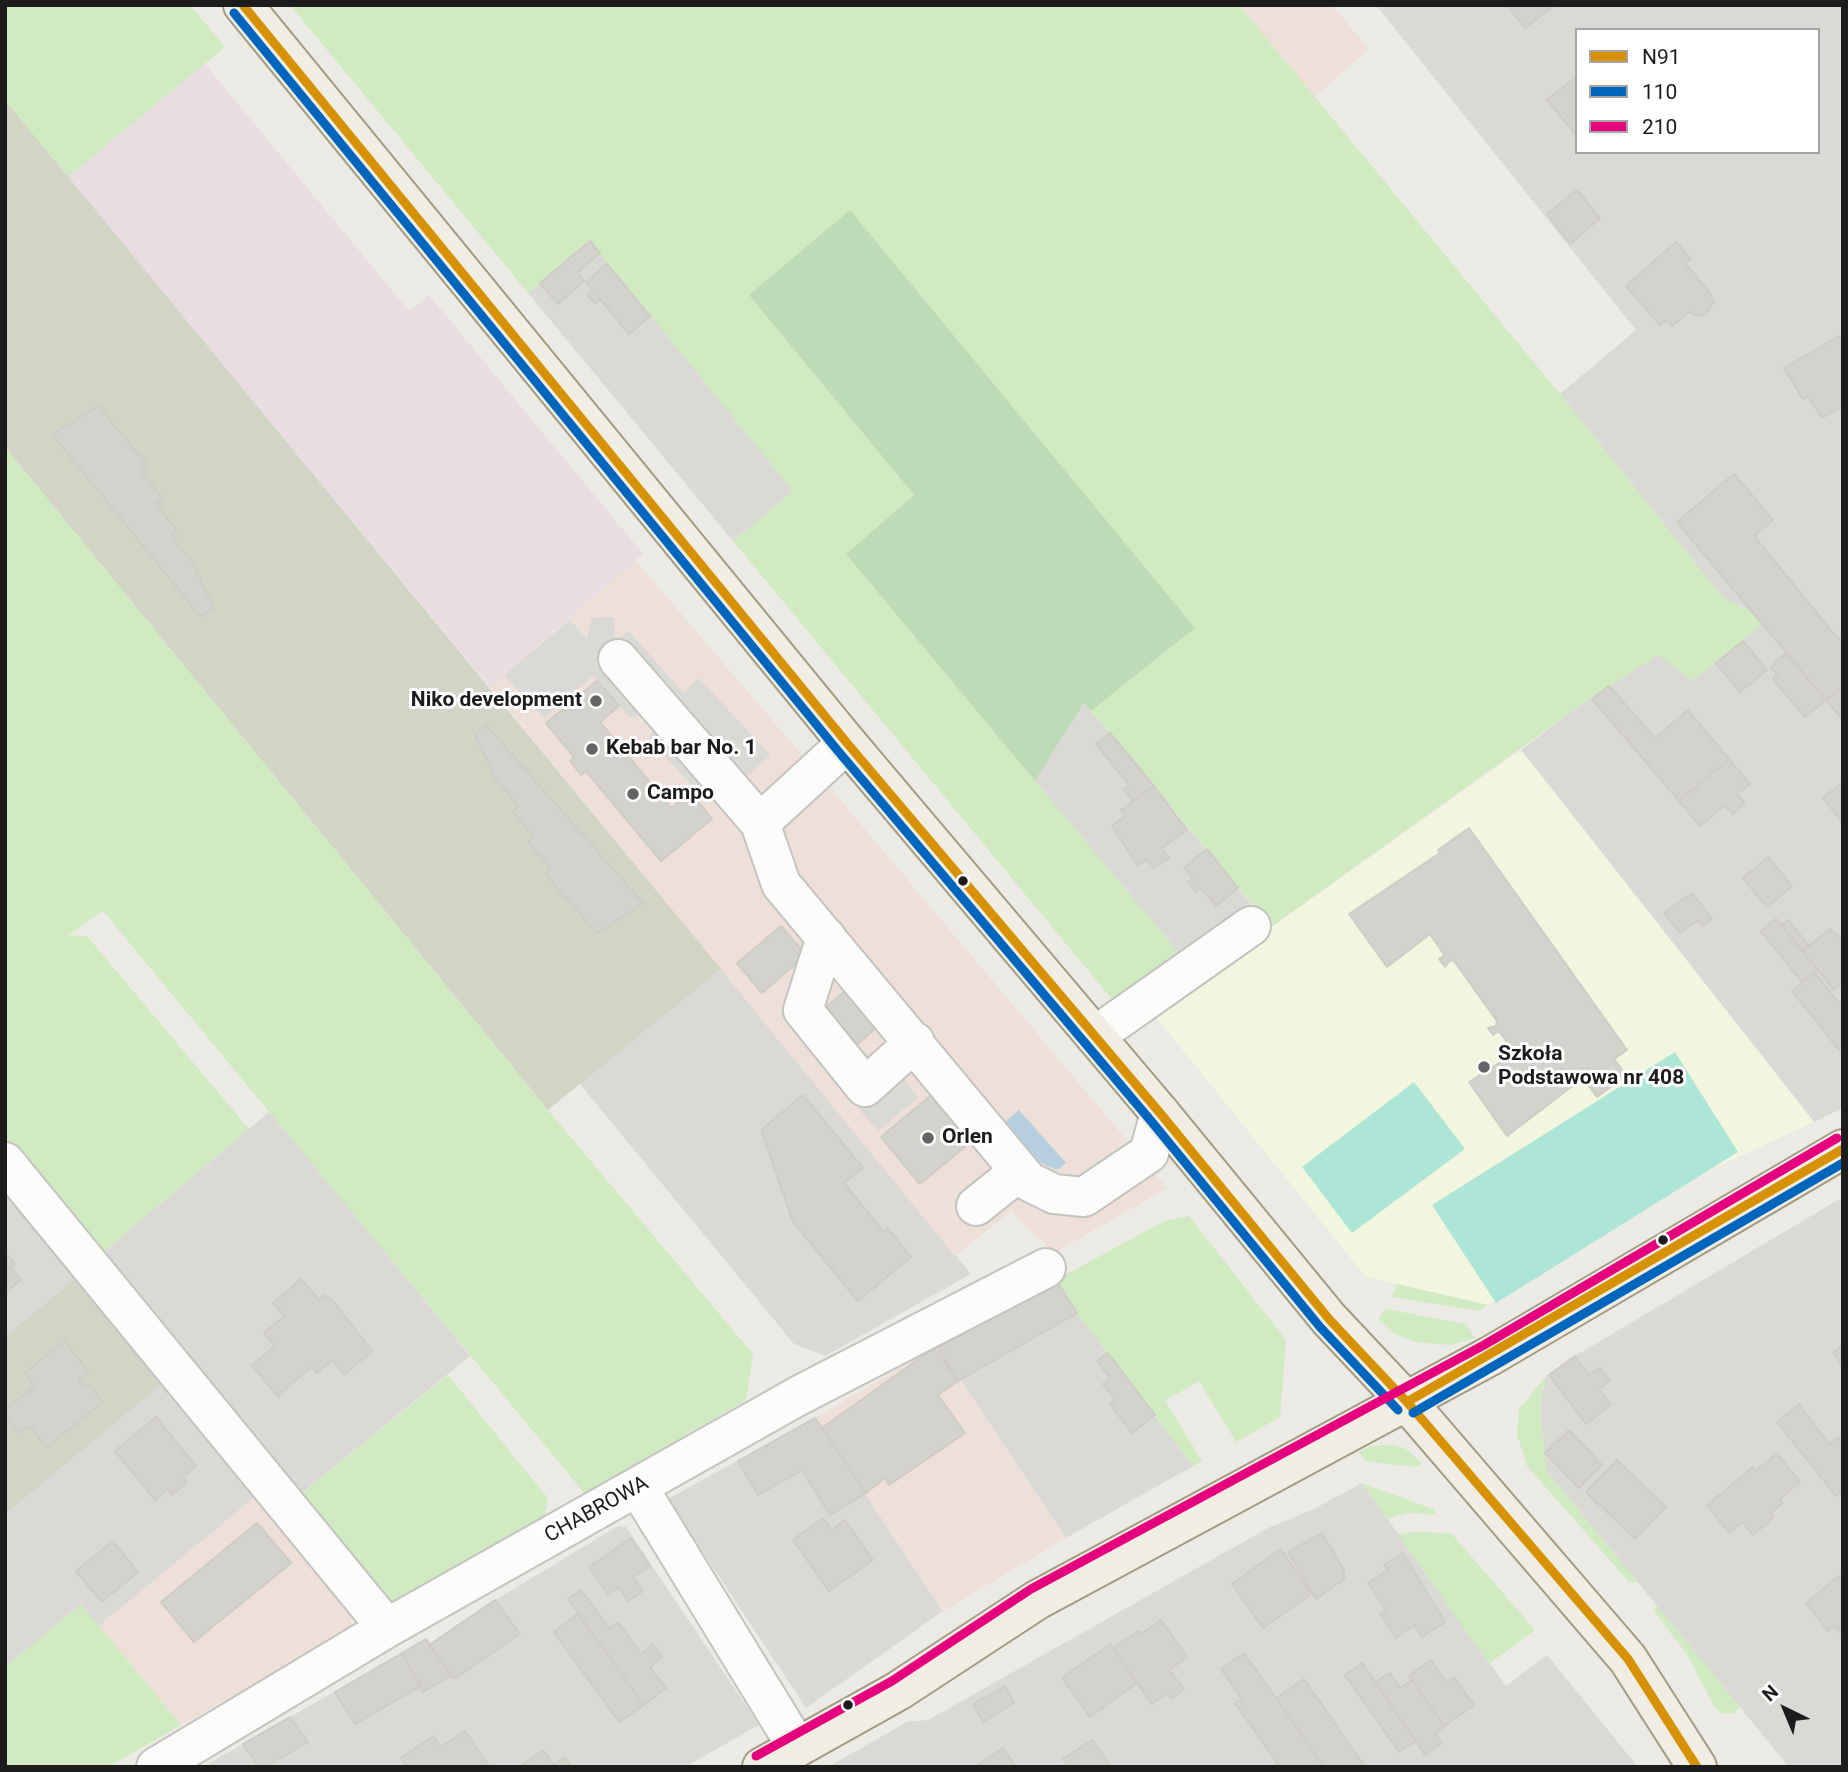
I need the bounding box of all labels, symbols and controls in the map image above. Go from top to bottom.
legend [1575,28,1820,154]
text: N91 [1642,45,1681,69]
text: 110 [1642,80,1677,104]
text: 210 [1642,115,1677,139]
place label: Niko development [411,688,582,714]
marker: Niko development [588,693,604,709]
place label: Kebab bar No. 1 [606,736,756,762]
marker: Kebab bar No. 1 [584,741,600,757]
place label: Campo [647,781,714,807]
marker: Campo [625,786,641,802]
unlabelled marker [956,874,970,888]
place label: Szkoła Podstawowa nr 408 [1498,1042,1684,1092]
marker: Szkoła Podstawowa nr 408 [1476,1059,1492,1075]
place label: Orlen [942,1125,993,1151]
marker: Orlen [920,1130,936,1146]
unlabelled marker [1656,1233,1670,1247]
street label: CHABROWA [541,1471,653,1549]
north arrow [1750,1674,1820,1744]
text: N [1758,1680,1783,1706]
unlabelled marker [841,1698,855,1712]

